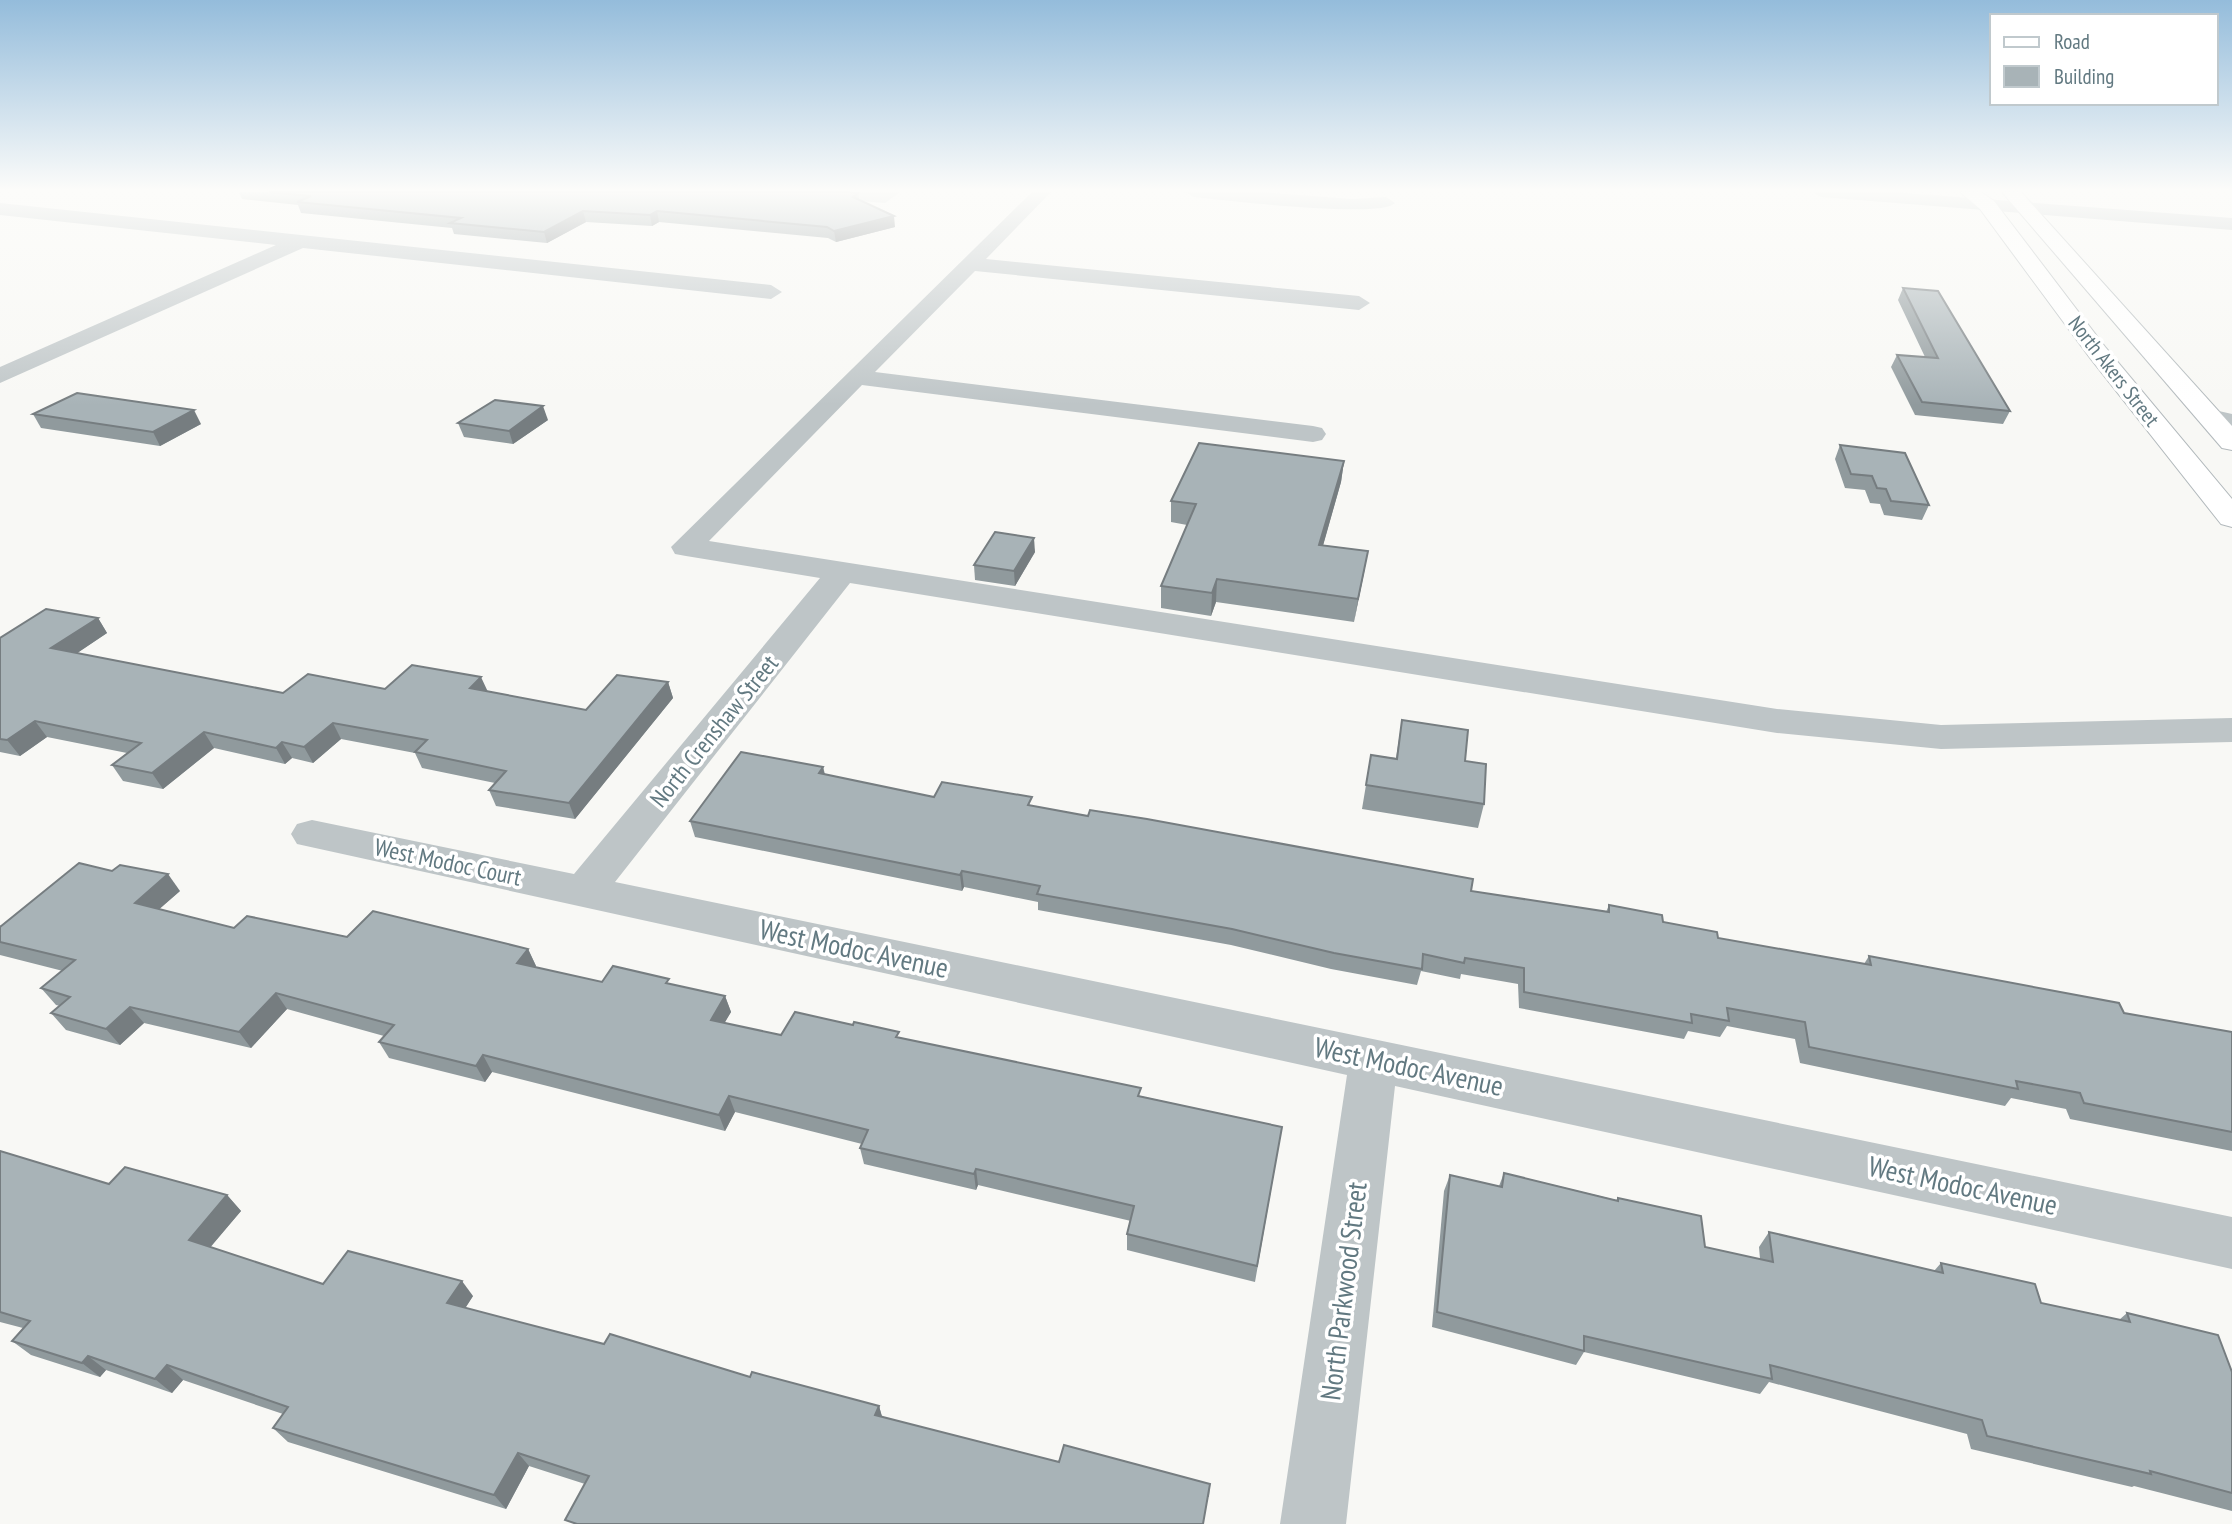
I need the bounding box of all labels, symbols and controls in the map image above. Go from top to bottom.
legend [1990,14,2218,105]
text: Road [2054,28,2090,55]
text: Building [2054,63,2114,90]
street label: North Akers Street [2062,310,2166,432]
street label: North Crenshaw Street [643,648,785,813]
street label: West Modoc Court [372,831,525,893]
street label: West Modoc Avenue [756,910,952,986]
street label: West Modoc Avenue [1311,1028,1507,1104]
street label: West Modoc Avenue [1865,1147,2061,1223]
street label: North Parkwood Street [1311,1179,1375,1402]

